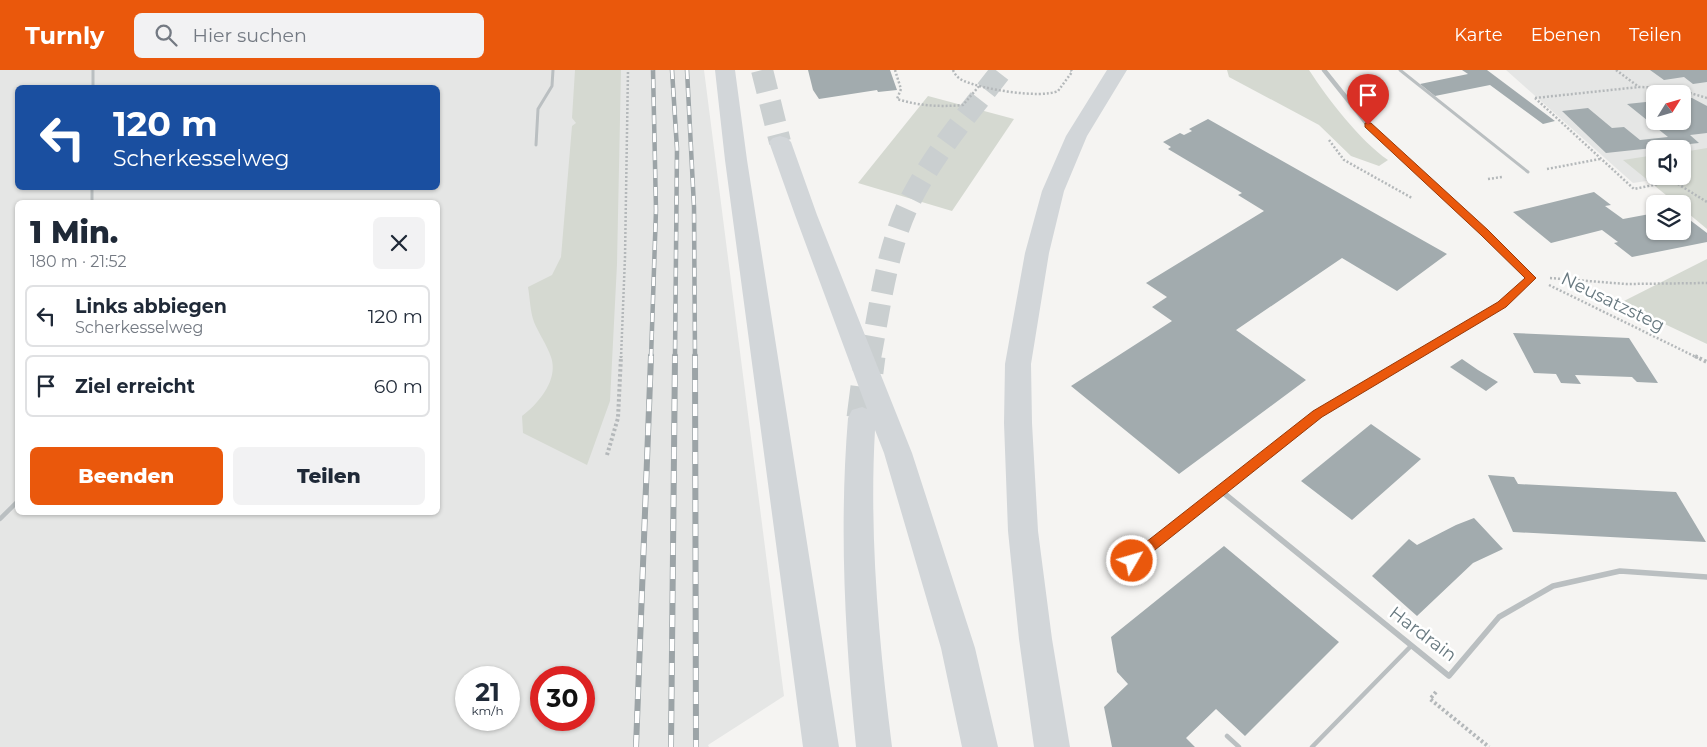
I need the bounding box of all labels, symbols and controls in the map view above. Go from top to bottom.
search box [134,13,484,58]
text: Turnly [25,21,104,50]
icon: search [152,21,180,49]
text: Hier suchen [192,24,307,47]
text: Karte [1454,24,1503,46]
text: Ebenen [1531,24,1601,46]
text: Teilen [1629,24,1682,46]
pin [1347,74,1389,125]
icon: arrive [1354,81,1382,109]
north arrow [1646,85,1691,130]
map controls [1646,85,1691,240]
text: 120 m [113,102,218,145]
icon: left [30,105,95,170]
button: sound [1646,140,1691,185]
text: Scherkesselweg [113,145,290,172]
button: layers [1646,195,1691,240]
text: 1 Min. [30,214,118,251]
button: close [373,217,425,269]
text: 180 m · 21:52 [30,252,126,271]
street label: Neusatzsteg [1558,267,1668,337]
text: Links abbiegen [75,295,227,318]
icon: left [32,302,60,330]
text: 120 m [368,305,423,328]
text: Scherkesselweg [75,318,203,337]
icon: arrive [32,372,60,400]
text: Ziel erreicht [75,375,195,398]
text: 60 m [374,375,423,398]
button: Beenden [30,447,223,505]
button: Teilen [233,447,425,505]
position arrow [1105,534,1157,586]
street label: Hardrain [1385,602,1461,666]
speed limit sign: 30 [530,666,595,731]
text: 21 [475,677,500,707]
text: km/h [471,703,504,718]

